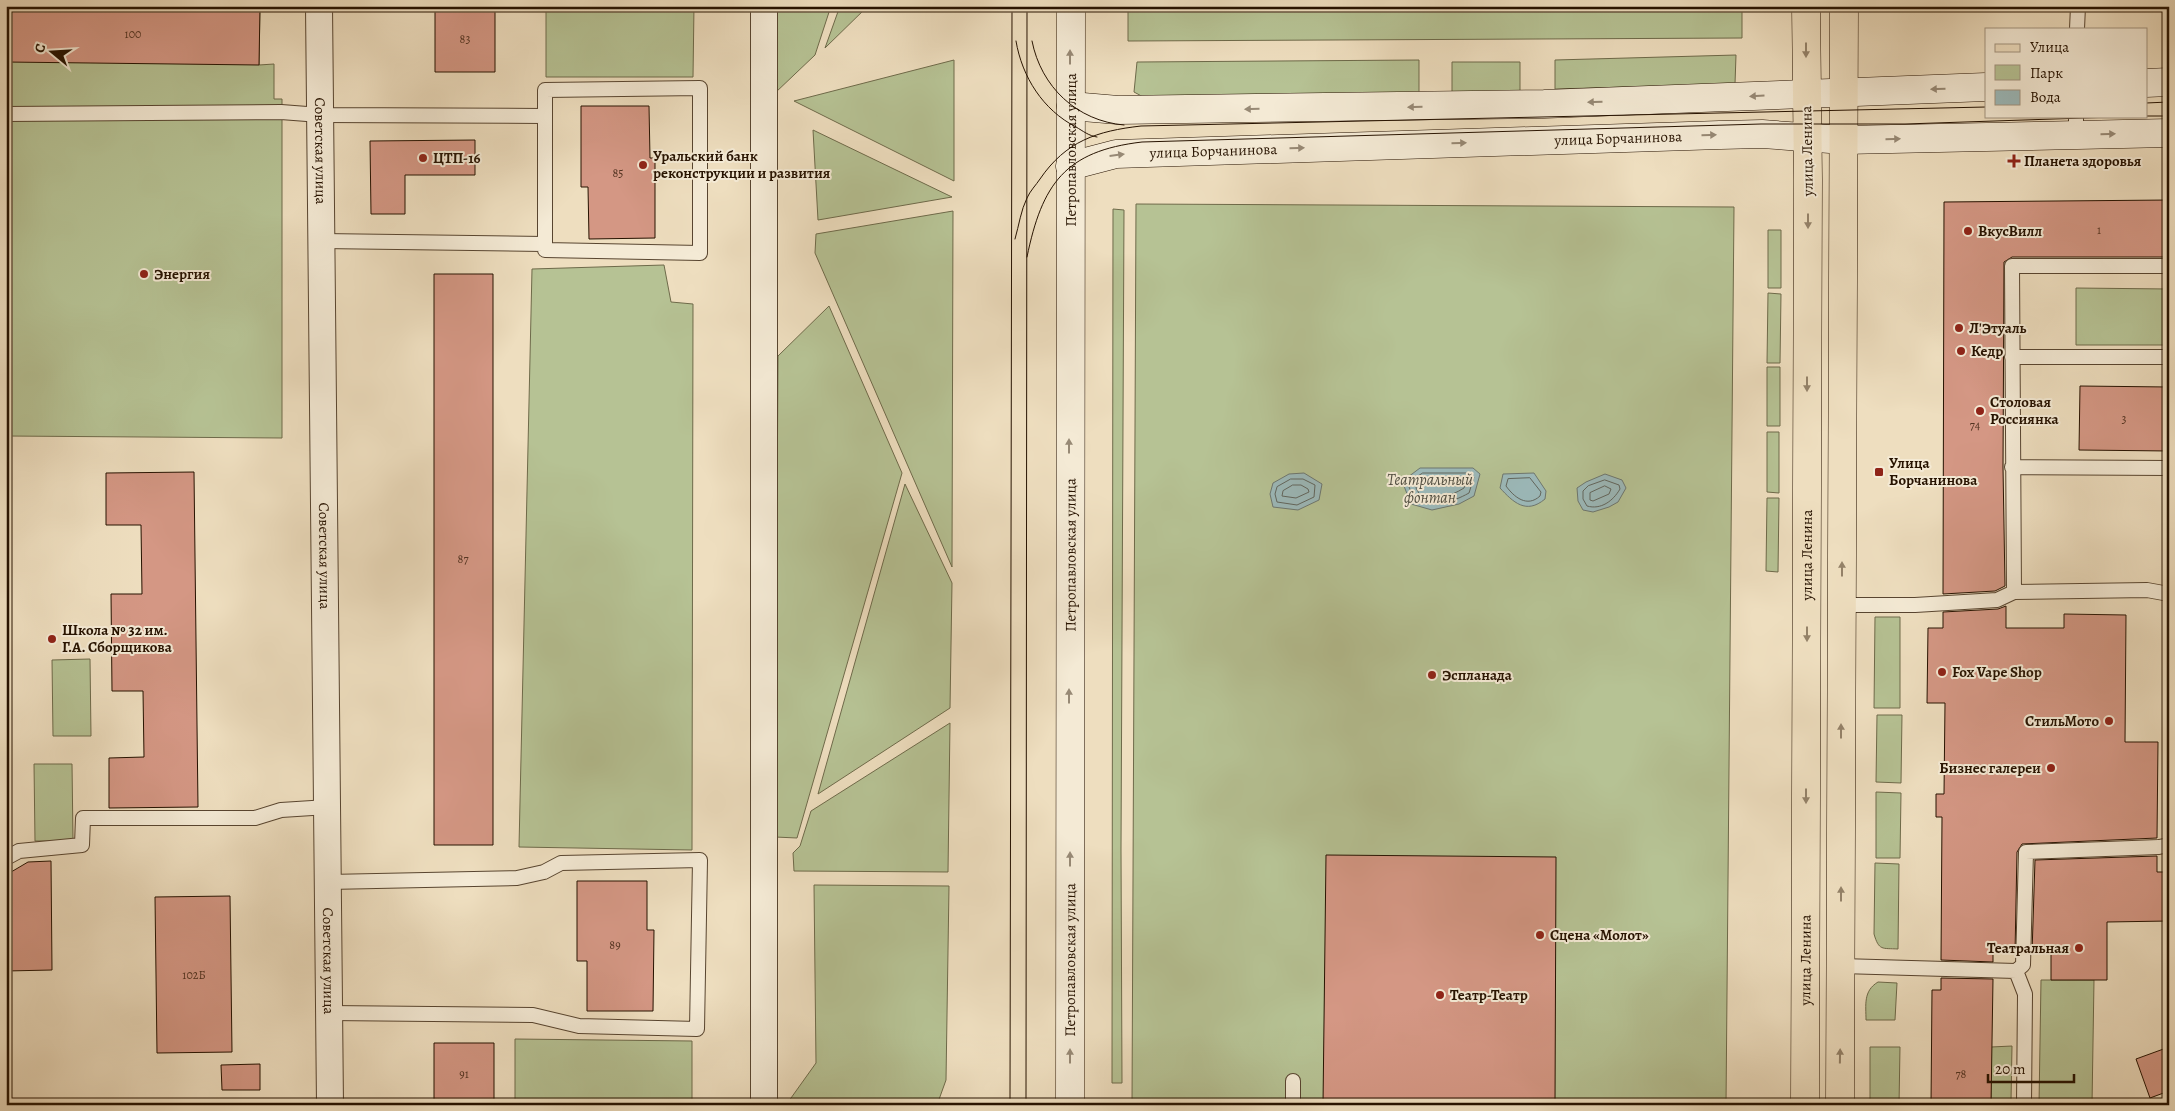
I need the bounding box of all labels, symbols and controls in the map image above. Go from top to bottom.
house number: 100 [125,26,141,42]
north arrow [28,28,78,78]
legend [1985,28,2148,118]
house number: 83 [460,31,470,47]
text: Улица [2030,37,2069,57]
text: С [30,41,51,55]
one-way arrow [1802,42,1810,58]
one-way arrow [1066,49,1074,65]
text: Парк [2030,63,2063,83]
street label: Петропавловская улица [1061,73,1081,227]
one-way arrow [1929,85,1945,93]
text: Вода [2030,87,2061,107]
one-way arrow [1749,93,1765,101]
street label: Советская улица [310,97,331,205]
one-way arrow [1587,99,1603,107]
one-way arrow [1407,103,1423,111]
one-way arrow [1244,105,1260,113]
street label: улица Ленина [1796,105,1818,198]
street label: улица Борчанинова [1553,126,1682,150]
one-way arrow [2100,130,2116,138]
one-way arrow [1702,131,1718,139]
one-way arrow [1885,135,1901,143]
street label: улица Борчанинова [1148,139,1278,163]
one-way arrow [1452,139,1468,147]
one-way arrow [1289,144,1305,152]
place label: Уральский банк реконструкции и развития [653,146,831,183]
place label: ЦТП-16 [433,148,481,168]
one-way arrow [1110,151,1126,159]
place label: Планета здоровья [2024,151,2142,171]
marker: ЦТП-16 [417,152,429,164]
marker: Планета здоровья [2008,155,2020,167]
marker: Уральский банк реконструкции и развития [637,159,649,171]
house number: 85 [613,165,623,181]
one-way arrow [1804,214,1812,230]
place label: ВкусВилл [1978,221,2042,241]
house number: 1 [2097,222,2101,238]
marker: ВкусВилл [1962,225,1974,237]
place label: Энергия [154,264,210,284]
marker: Энергия [138,268,150,280]
place label: Л'Этуаль [1969,318,2027,338]
marker: Л'Этуаль [1953,322,1965,334]
place label: Кедр [1971,341,2003,361]
marker: Кедр [1955,345,1967,357]
one-way arrow [1803,376,1811,392]
place label: Столовая Россиянка [1990,392,2060,429]
marker: Столовая Россиянка [1974,405,1986,417]
house number: 3 [2122,411,2127,427]
house number: 74 [1970,417,1981,433]
one-way arrow [1065,438,1073,454]
place label: Улица Борчанинова [1889,453,1978,490]
marker: Улица Борчанинова [1873,466,1885,478]
water label: Театральный фонтан [1387,469,1473,509]
street label: Петропавловская улица [1060,478,1081,632]
street label: Советская улица [314,502,335,610]
street label: улица Ленина [1797,509,1817,601]
house number: 87 [458,551,469,567]
one-way arrow [1838,560,1846,576]
place label: Школа № 32 им. Г.А. Сборщикова [62,620,173,657]
one-way arrow [1803,626,1811,642]
marker: Школа № 32 им. Г.А. Сборщикова [46,633,58,645]
place label: Fox Vape Shop [1952,662,2042,682]
place label: Эспланада [1442,665,1513,685]
marker: Fox Vape Shop [1936,666,1948,678]
marker: Эспланада [1426,669,1438,681]
one-way arrow [1065,688,1073,704]
place label: СтильМото [2025,711,2099,731]
marker: СтильМото [2103,715,2115,727]
one-way arrow [1837,723,1845,739]
place label: Бизнес галереи [1939,758,2041,778]
marker: Бизнес галереи [2045,762,2057,774]
one-way arrow [1802,789,1810,805]
one-way arrow [1066,850,1074,866]
street label: Петропавловская улица [1060,883,1080,1037]
one-way arrow [1837,885,1845,901]
street label: Советская улица [318,907,339,1015]
street label: улица Ленина [1795,914,1816,1006]
place label: Сцена «Молот» [1550,925,1649,945]
marker: Сцена «Молот» [1534,929,1546,941]
house number: 89 [609,937,621,953]
place label: Театральная [1987,938,2069,958]
marker: Театральная [2073,942,2085,954]
house number: 102Б [182,967,206,983]
place label: Театр-Театр [1450,985,1528,1005]
marker: Театр-Театр [1434,989,1446,1001]
one-way arrow [1066,1048,1074,1064]
one-way arrow [1837,1048,1845,1064]
scale bar [1988,1051,2074,1083]
text: 20 m [1995,1059,2026,1079]
house number: 91 [459,1066,469,1082]
house number: 78 [1956,1066,1967,1082]

